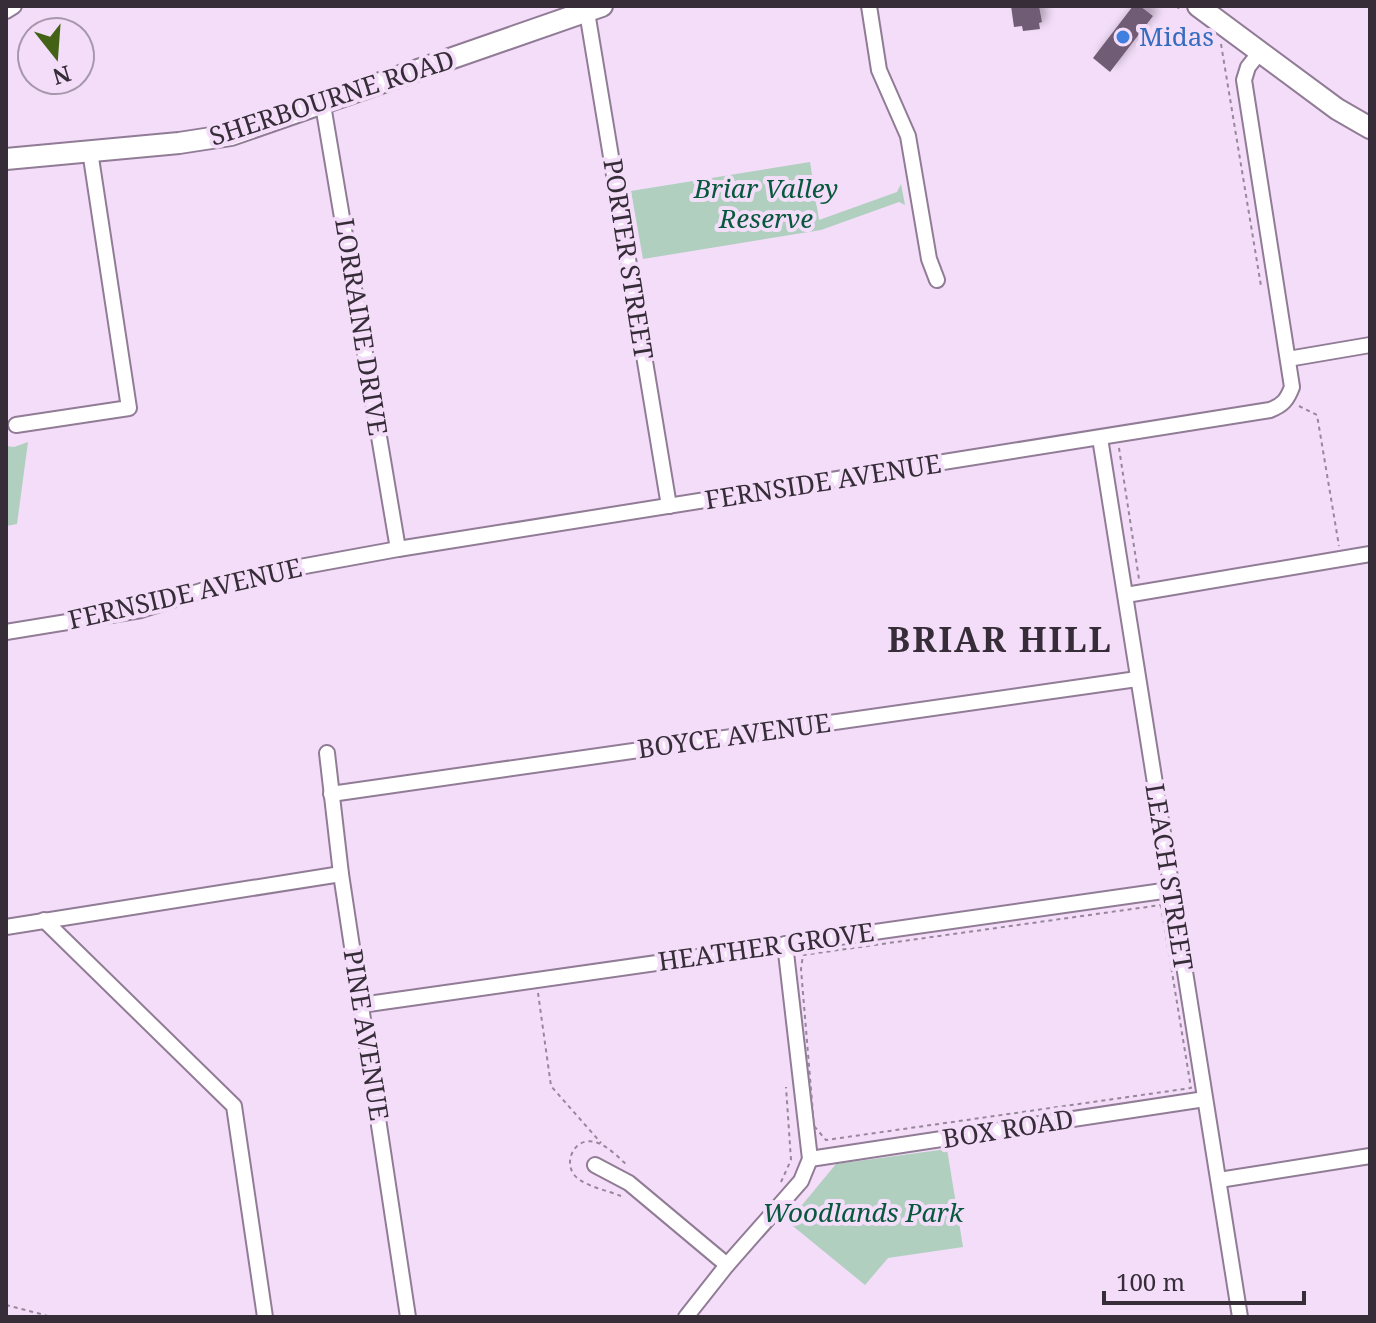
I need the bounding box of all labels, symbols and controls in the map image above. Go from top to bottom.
north arrow [16,16,96,96]
place label: Midas [1139,18,1214,54]
marker: Midas [1114,28,1132,46]
street label: SHERBOURNE ROAD [205,40,459,154]
text: N [49,59,75,93]
street label: PORTER STREET [595,156,663,362]
park label: Briar Valley Reserve [693,170,838,236]
street label: LORRAINE DRIVE [327,216,397,438]
street label: FERNSIDE AVENUE [702,445,944,517]
street label: FERNSIDE AVENUE [64,549,305,637]
district label: BRIAR HILL [887,616,1113,662]
street label: BOYCE AVENUE [635,704,833,766]
street label: LEACH STREET [1137,781,1203,973]
street label: HEATHER GROVE [656,913,876,979]
street label: PINE AVENUE [336,947,398,1123]
street label: BOX ROAD [940,1100,1076,1156]
park label: Woodlands Park [762,1194,965,1230]
scale bar [1104,1255,1304,1305]
text: 100 m [1116,1265,1185,1298]

